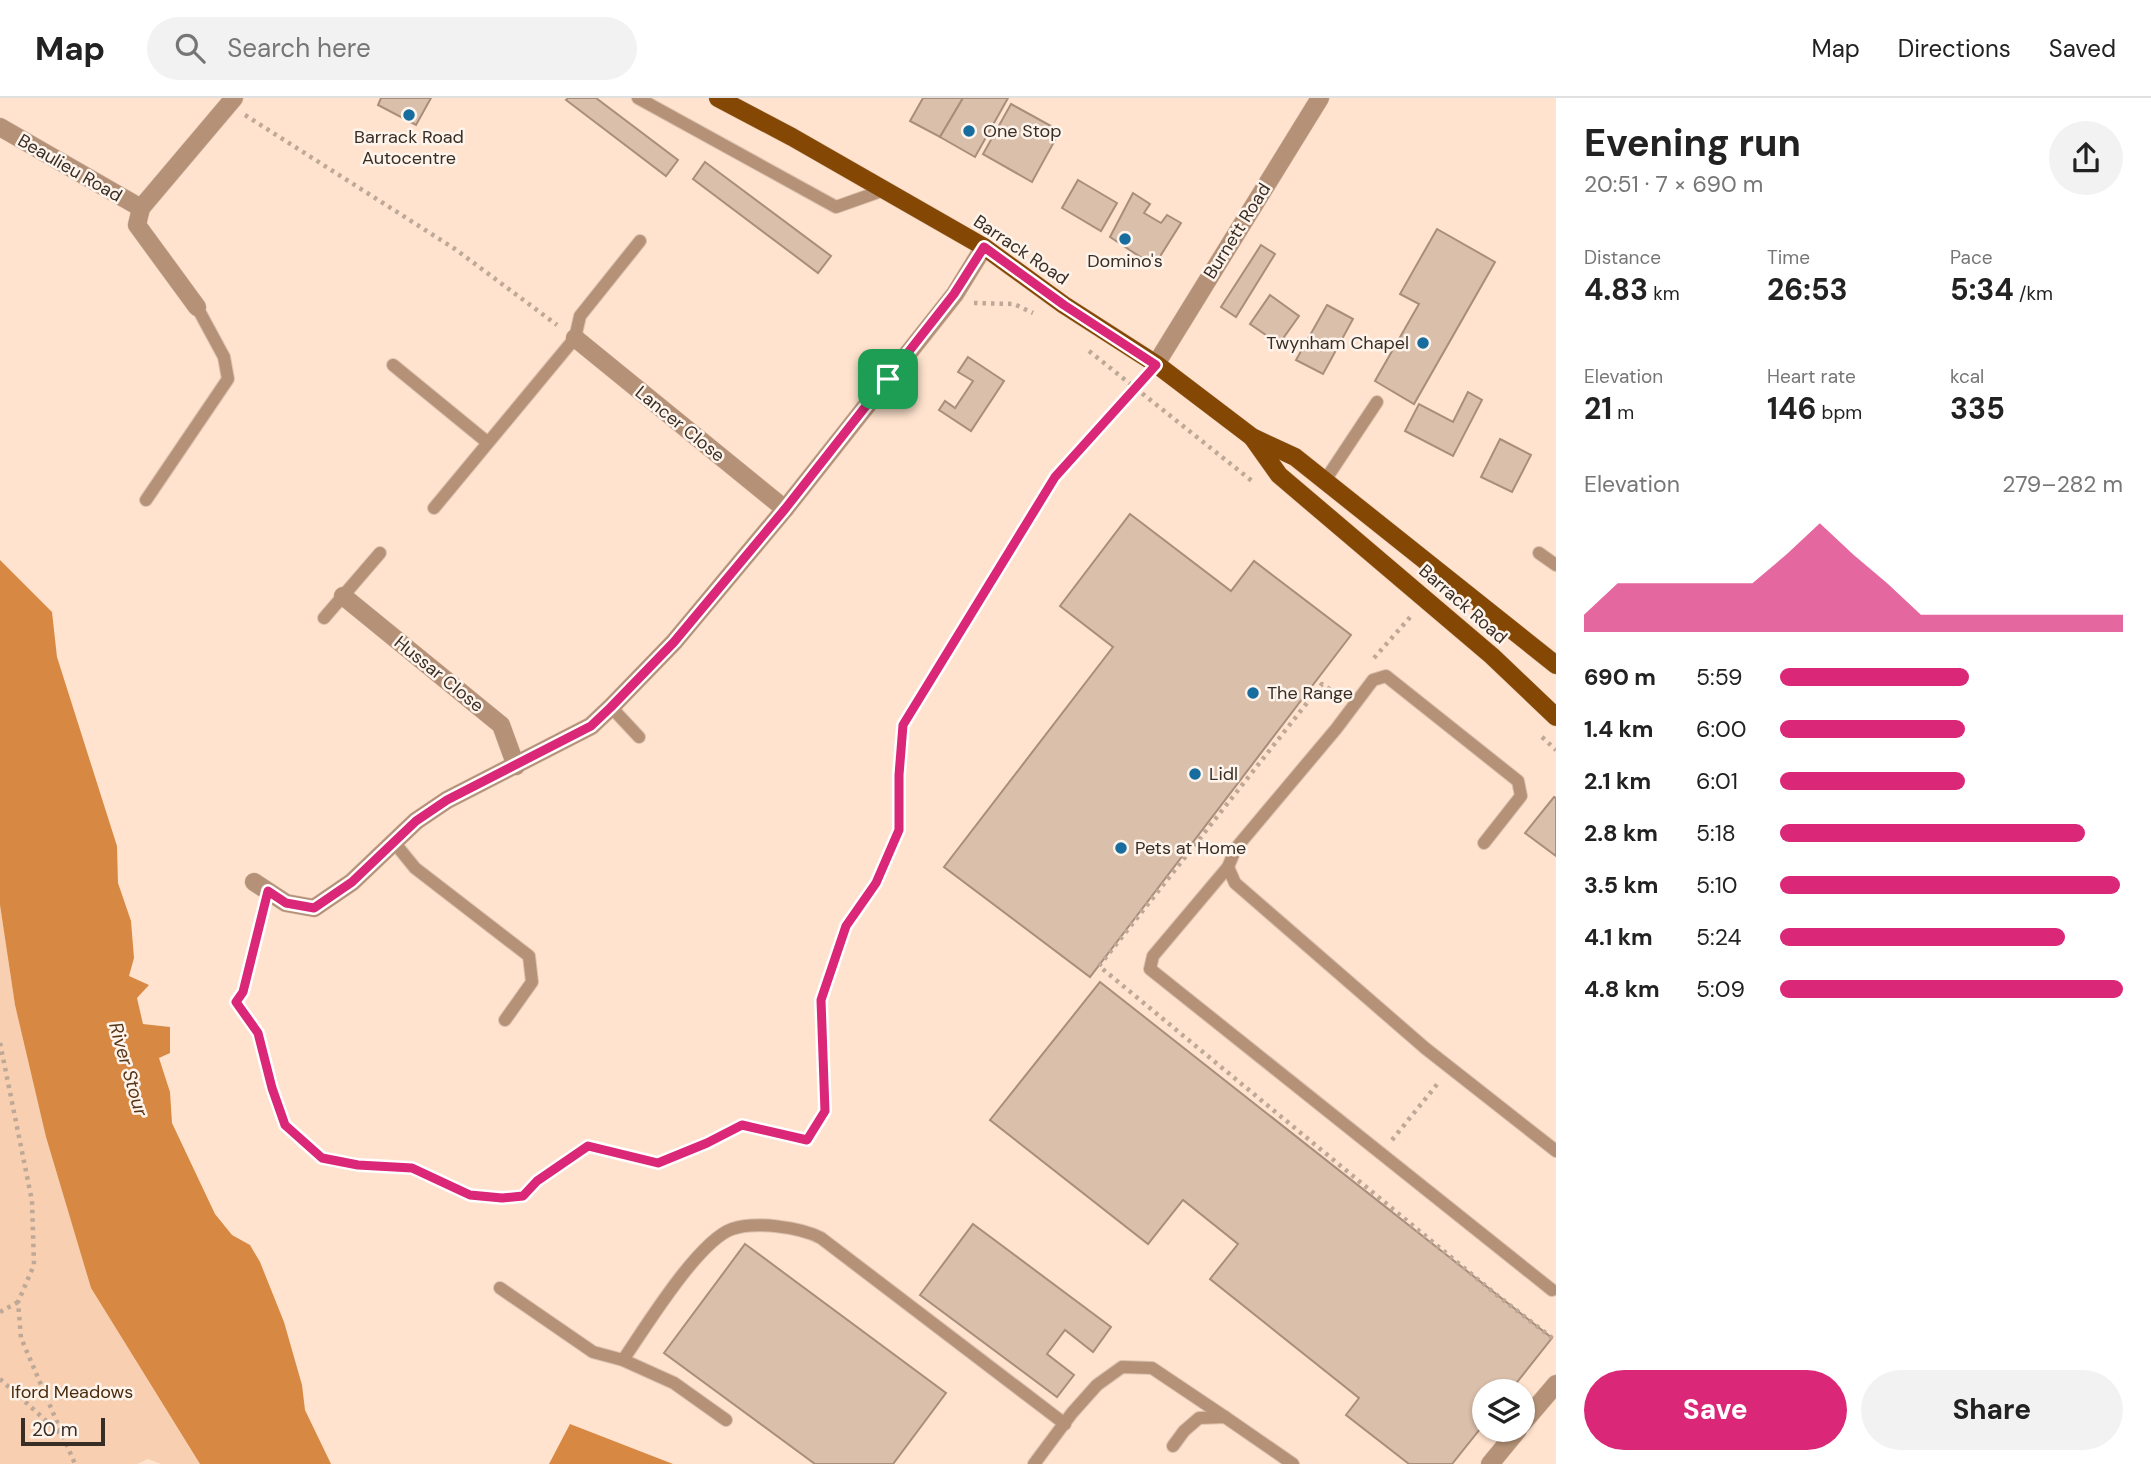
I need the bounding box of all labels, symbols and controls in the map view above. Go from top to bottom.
search box [147,17,637,80]
text: Map [35,27,105,70]
icon: search [171,29,209,67]
text: Search here [227,31,371,65]
text: Map [1812,33,1860,64]
text: Directions [1898,33,2011,64]
text: Saved [2049,33,2116,64]
marker: Barrack Road Autocentre [401,107,417,123]
text: Evening run [1584,118,1801,168]
place label: One Stop [983,119,1061,143]
button: share [2049,121,2123,195]
marker: One Stop [961,123,977,139]
place label: Barrack Road Autocentre [354,125,464,170]
street label: Beaulieu Road [13,128,127,208]
text: 20:51 · 7 × 690 m [1584,169,1763,199]
street label: Burnett Road [1198,178,1276,284]
street label: Barrack Road [969,209,1073,291]
marker: Domino's [1117,231,1133,247]
text: Distance [1584,245,1661,270]
text: Time [1767,245,1810,270]
text: Pace [1950,245,1993,270]
place label: Domino's [1087,249,1163,273]
text: 4.83 [1584,270,1648,309]
text: 26:53 [1767,270,1848,309]
text: 5:34 [1950,270,2014,309]
text: km [1648,281,1680,306]
text: /km [2014,281,2053,306]
place label: Twynham Chapel [1266,331,1409,355]
marker: Twynham Chapel [1415,335,1431,351]
pin [858,349,918,409]
icon: arrive [869,360,907,398]
text: Elevation [1584,364,1663,389]
text: Heart rate [1767,364,1856,389]
text: kcal [1950,364,1984,389]
street label: Lancer Close [630,381,730,467]
text: 21 [1584,389,1612,428]
text: 146 [1767,389,1816,428]
text: 335 [1950,389,2005,428]
text: m [1612,400,1634,425]
text: bpm [1816,400,1862,425]
text: Elevation [1584,469,1680,499]
text: 279–282 m [2002,469,2123,499]
street label: Barrack Road [1414,559,1512,649]
street label: Hussar Close [389,630,489,718]
text: 690 m [1584,662,1656,692]
text: 5:59 [1696,662,1742,692]
place label: The Range [1267,681,1353,705]
marker: The Range [1245,685,1261,701]
text: 1.4 km [1584,714,1653,744]
text: 6:00 [1696,714,1747,744]
place label: Lidl [1209,762,1238,786]
marker: Lidl [1187,766,1203,782]
text: 2.1 km [1584,766,1651,796]
text: 6:01 [1696,766,1738,796]
text: 2.8 km [1584,818,1658,848]
text: 5:18 [1696,818,1736,848]
place label: Pets at Home [1135,836,1246,860]
marker: Pets at Home [1113,840,1129,856]
text: 3.5 km [1584,870,1658,900]
text: 5:10 [1696,870,1738,900]
text: 4.1 km [1584,922,1653,952]
text: 5:24 [1696,922,1742,952]
text: 4.8 km [1584,974,1660,1004]
text: 5:09 [1696,974,1745,1004]
water label: River Stour [103,1019,154,1120]
button: Save [1584,1370,1847,1450]
button: Share [1861,1370,2123,1450]
map controls [1472,1379,1535,1442]
button: layers [1472,1379,1535,1442]
park label: Iford Meadows [11,1380,133,1404]
scale bar [21,1415,105,1447]
text: 20 m [32,1417,78,1442]

